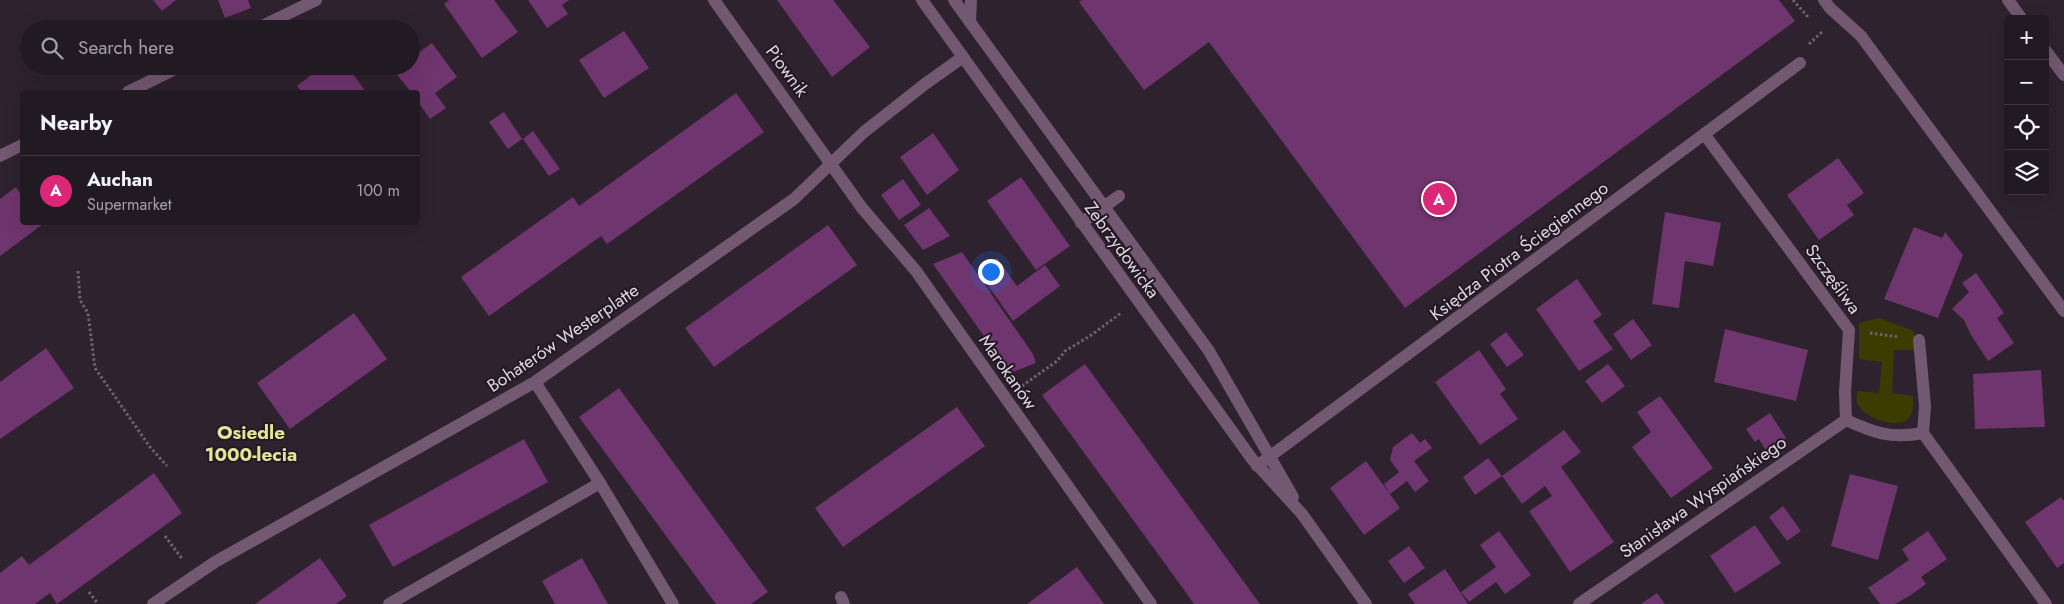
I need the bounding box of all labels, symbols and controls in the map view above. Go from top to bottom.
map controls [2004,15,2049,195]
button: + [2004,15,2049,60]
search box [20,20,420,75]
icon: search [38,34,66,62]
text: Search here [78,34,174,61]
street label: Piownik [759,40,815,102]
button: − [2004,60,2049,105]
button: locate [2004,105,2049,150]
text: Nearby [40,108,112,138]
button: layers [2004,150,2049,195]
text: Auchan [87,166,153,193]
street label: Księdza Piotra Ściegiennego [1424,175,1614,327]
text: A [50,179,62,202]
text: 100 m [356,179,400,202]
pin: A [1423,180,1455,218]
text: Supermarket [87,193,172,216]
street label: Zebrzydowicka [1078,196,1166,304]
street label: Szczęśliwa [1799,239,1867,319]
your location [978,259,1004,285]
street label: Bohaterów Westerplatte [482,277,644,399]
street label: Marokanów [972,329,1044,416]
district label: Osiedle 1000-lecia [205,419,297,468]
street label: Stanisława Wyspiańskiego [1614,429,1792,565]

